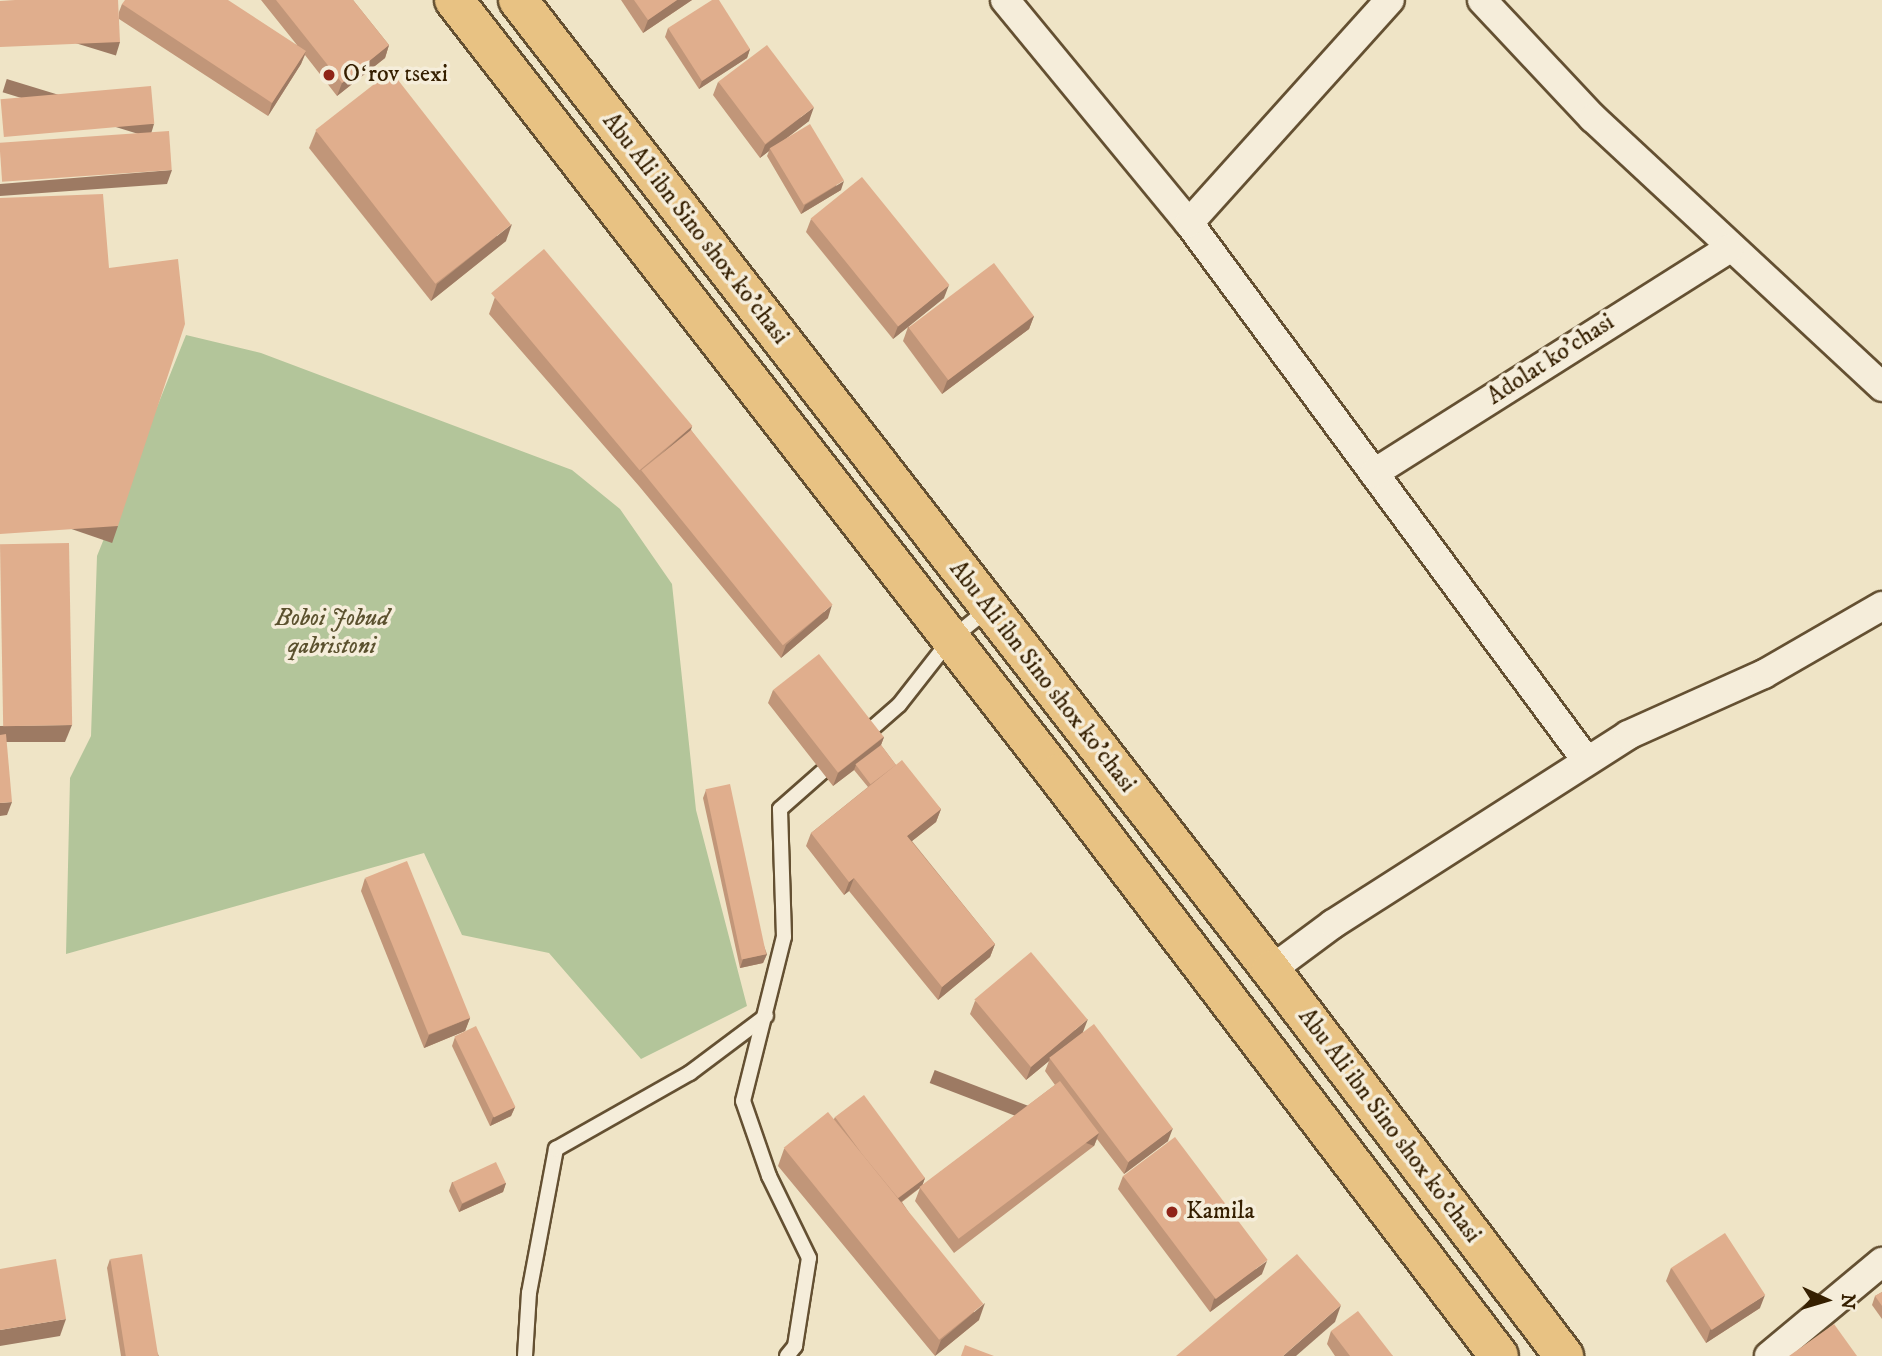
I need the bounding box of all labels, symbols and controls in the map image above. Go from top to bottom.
place label: Oʻrov tsexi [343,61,448,89]
marker: Oʻrov tsexi [321,67,337,83]
street label: Abu Ali ibn Sino shox ko'chasi [596,108,794,350]
street label: Adolat ko'chasi [1482,308,1620,412]
street label: Abu Ali ibn Sino shox ko'chasi [943,556,1141,798]
park label: Boboi Jobud qabristoni [275,605,389,661]
street label: Abu Ali ibn Sino shox ko'chasi [1292,1003,1486,1249]
place label: Kamila [1186,1198,1255,1226]
marker: Kamila [1164,1204,1180,1220]
north arrow [1791,1265,1861,1335]
text: N [1835,1293,1859,1310]

